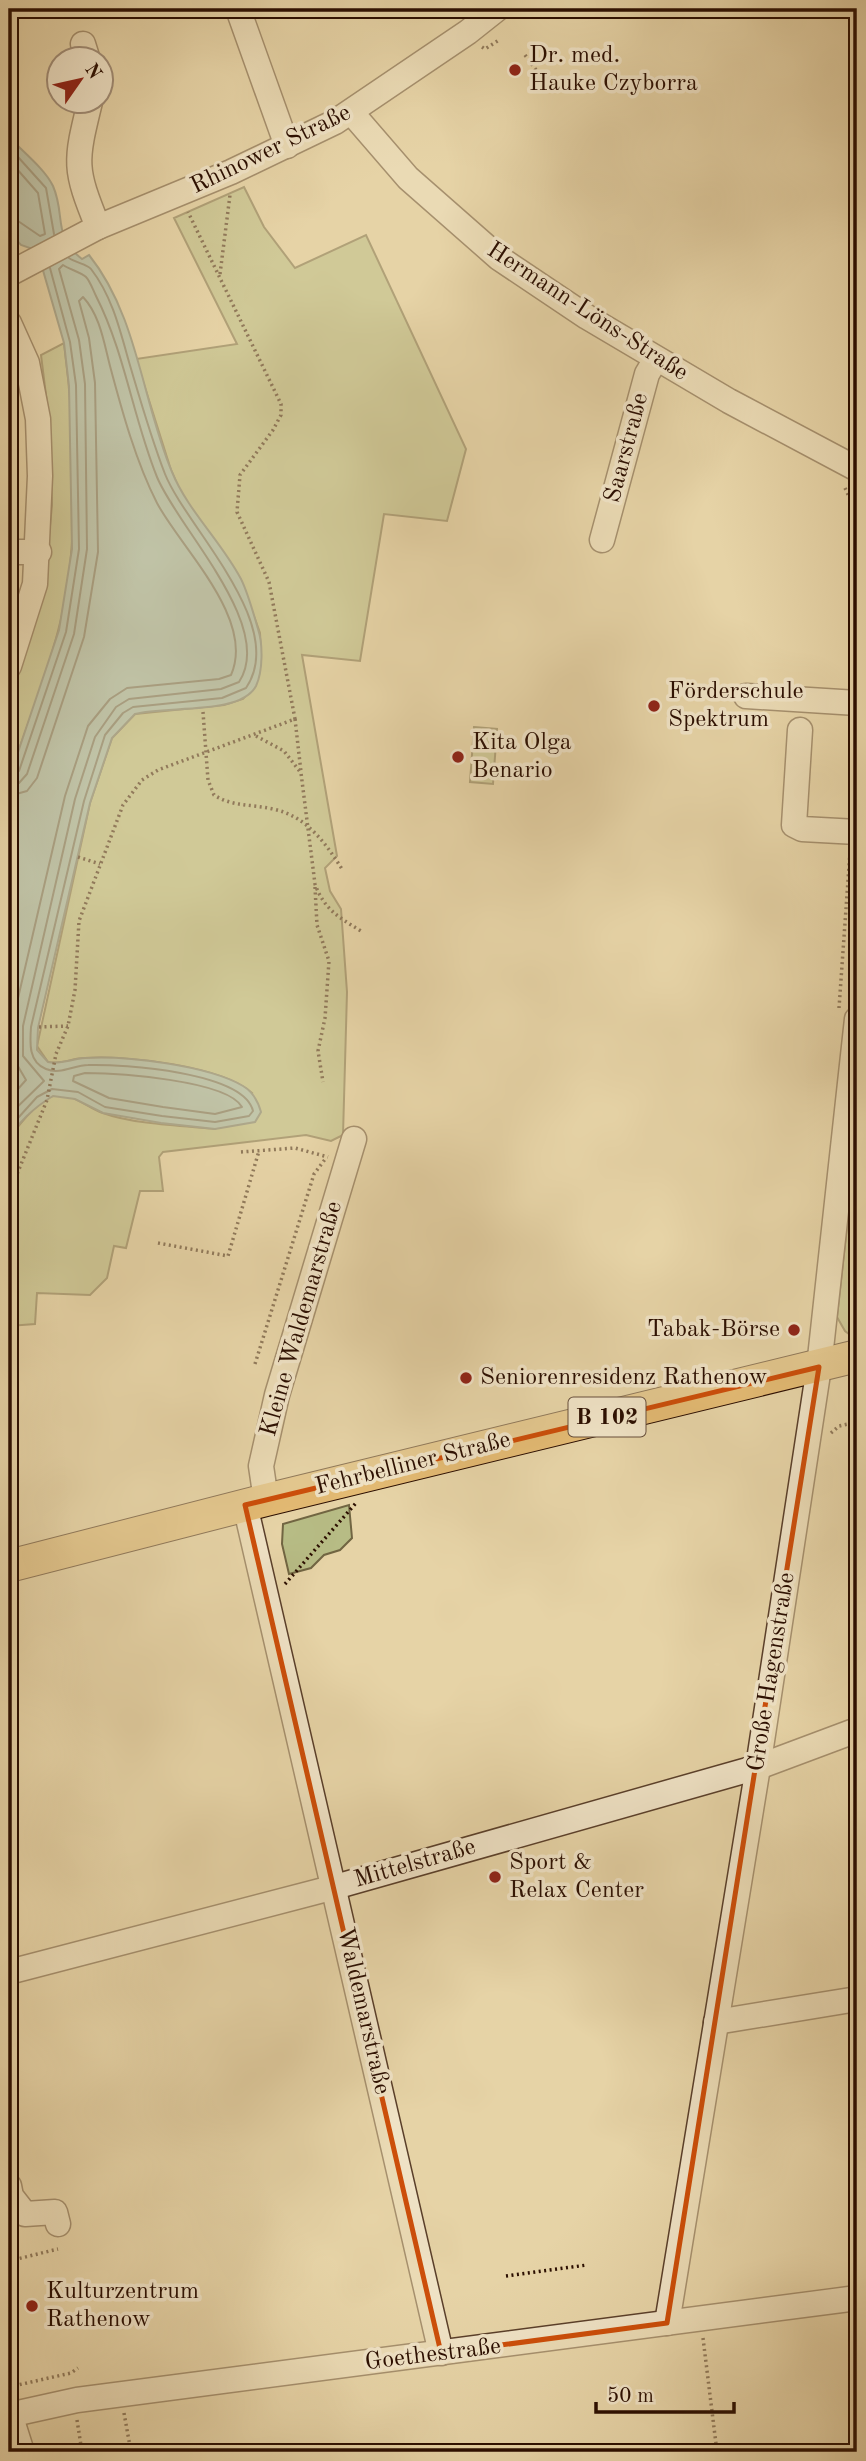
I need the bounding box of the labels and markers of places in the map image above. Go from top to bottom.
place label: Dr. med. Hauke Czyborra [529,44,698,96]
marker: Dr. med. Hauke Czyborra [507,62,523,78]
place label: Förderschule Spektrum [668,680,804,732]
marker: Förderschule Spektrum [646,698,662,714]
place label: Kita Olga Benario [472,731,572,783]
marker: Kita Olga Benario [450,749,466,765]
place label: Tabak-Börse [647,1318,780,1342]
marker: Tabak-Börse [786,1322,802,1338]
place label: Seniorenresidenz Rathenow [480,1366,768,1390]
marker: Seniorenresidenz Rathenow [458,1370,474,1386]
place label: Sport & Relax Center [509,1851,644,1903]
marker: Sport & Relax Center [487,1869,503,1885]
place label: Kulturzentrum Rathenow [46,2280,199,2332]
marker: Kulturzentrum Rathenow [24,2298,40,2314]

